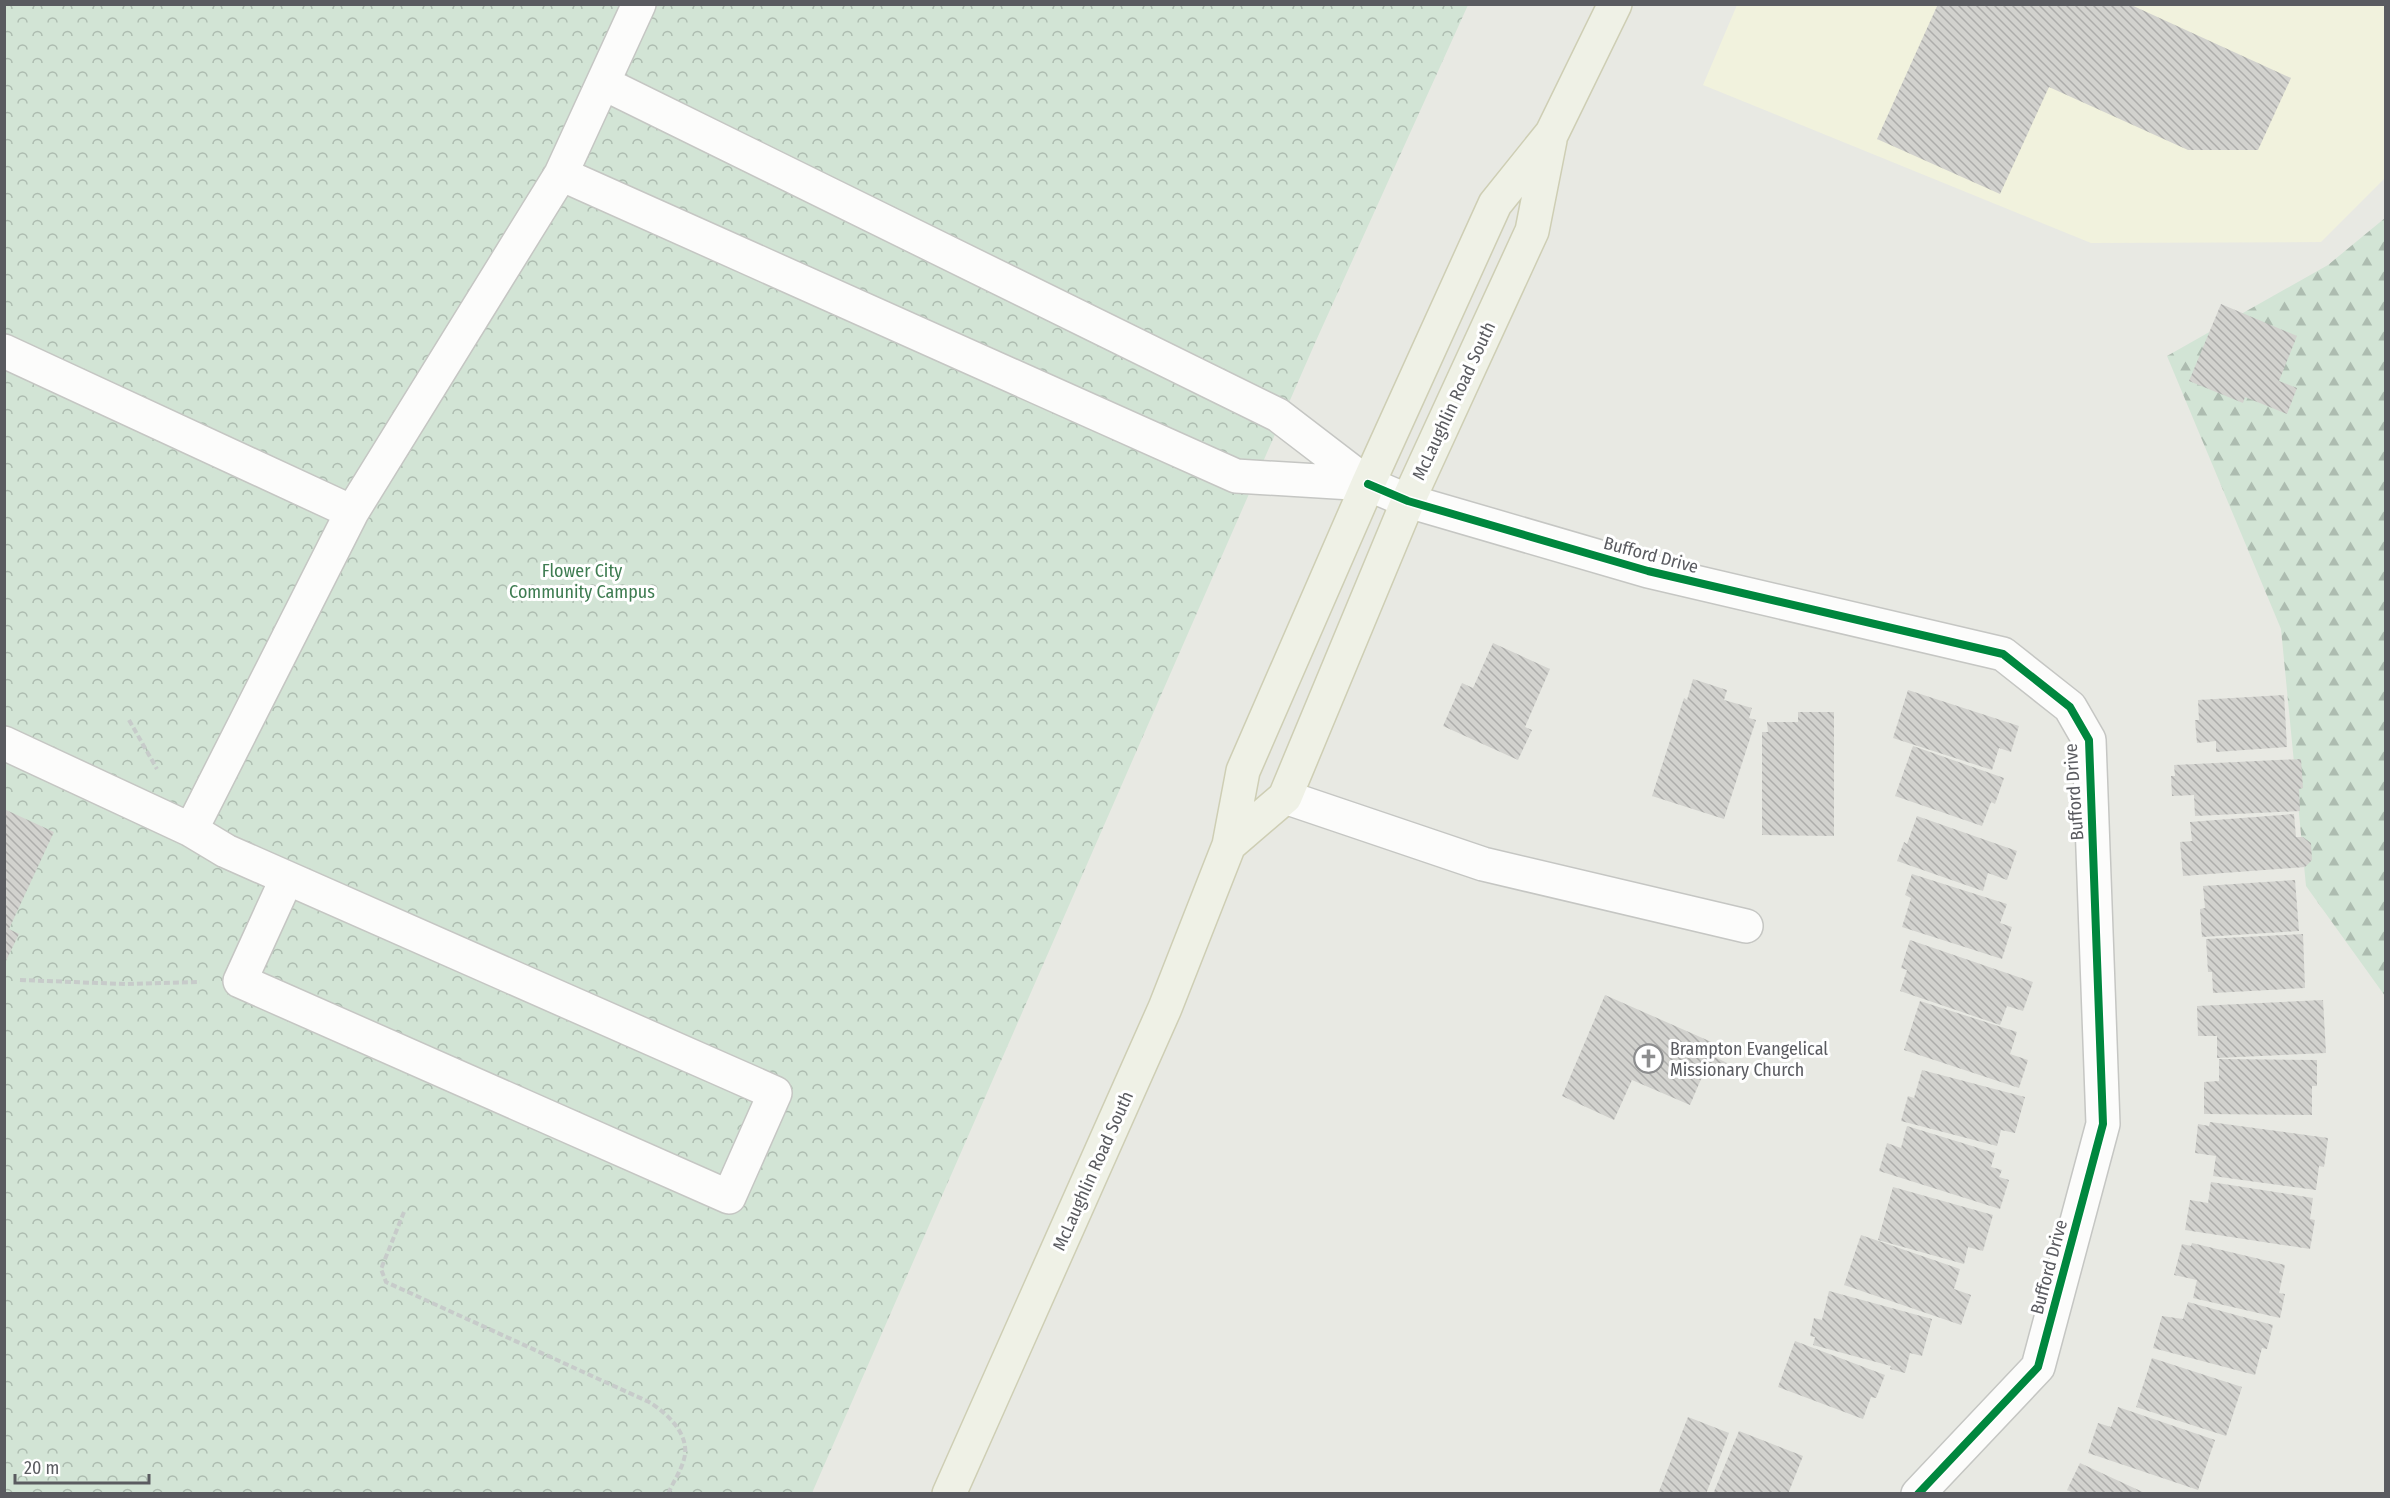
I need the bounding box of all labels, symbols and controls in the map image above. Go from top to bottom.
street label: McLaughlin Road South [1408,318,1500,484]
street label: Bufford Drive [1601,532,1701,578]
park label: Flower City Community Campus [509,560,655,603]
street label: Bufford Drive [2060,743,2088,841]
place label: Brampton Evangelical Missionary Church [1670,1038,1828,1081]
church icon: Brampton Evangelical Missionary Church [1633,1043,1665,1075]
street label: McLaughlin Road South [1048,1088,1138,1254]
street label: Bufford Drive [2026,1217,2072,1317]
scale bar [15,1447,148,1485]
text: 20 m [24,1457,59,1479]

